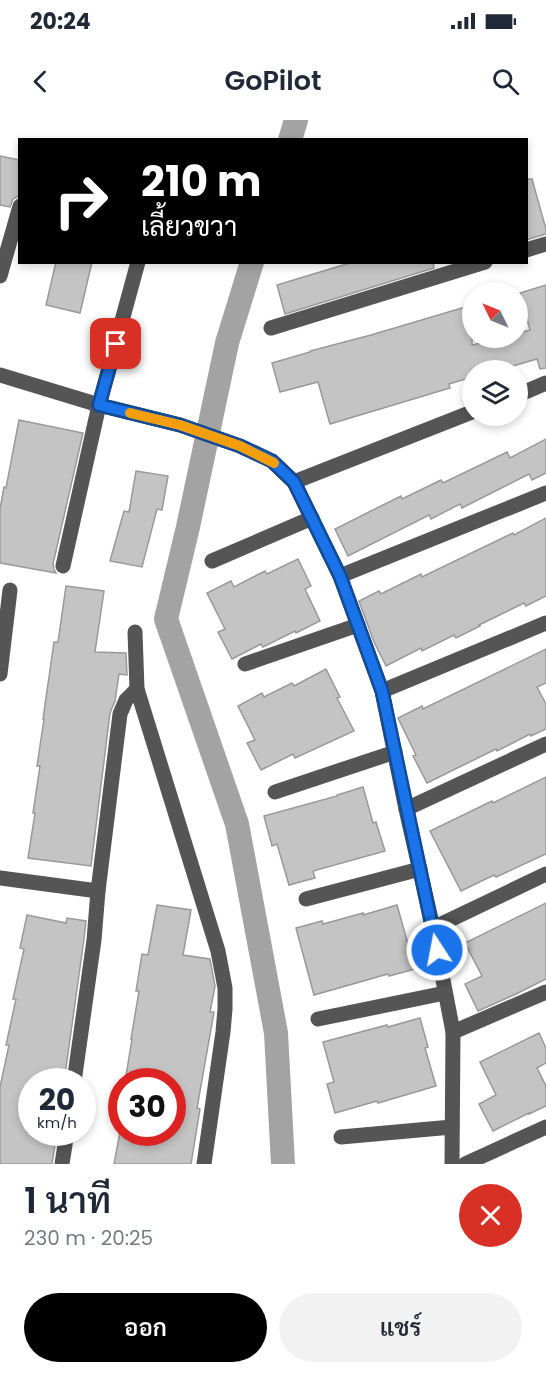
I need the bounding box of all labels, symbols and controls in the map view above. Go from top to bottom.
text: 20:24 [30,6,91,37]
text: GoPilot [224,62,322,99]
icon: back [24,65,57,98]
icon: search [489,65,522,98]
text: 210 m [141,152,262,211]
icon: right [42,162,120,240]
text: เลี้ยวขวา [141,208,237,245]
north arrow [462,282,528,348]
map controls [462,282,528,426]
pin [90,318,141,369]
icon: arrive [99,327,132,360]
button: layers [462,360,528,426]
position arrow [405,918,469,982]
speed limit sign: 30 [108,1068,186,1146]
text: 20 [39,1078,75,1121]
text: km/h [37,1112,77,1133]
text: 1 นาที [24,1175,111,1226]
button: close [459,1184,522,1247]
text: 230 m · 20:25 [24,1224,153,1252]
button: ออก [24,1293,267,1362]
button: แชร์ [279,1293,522,1362]

